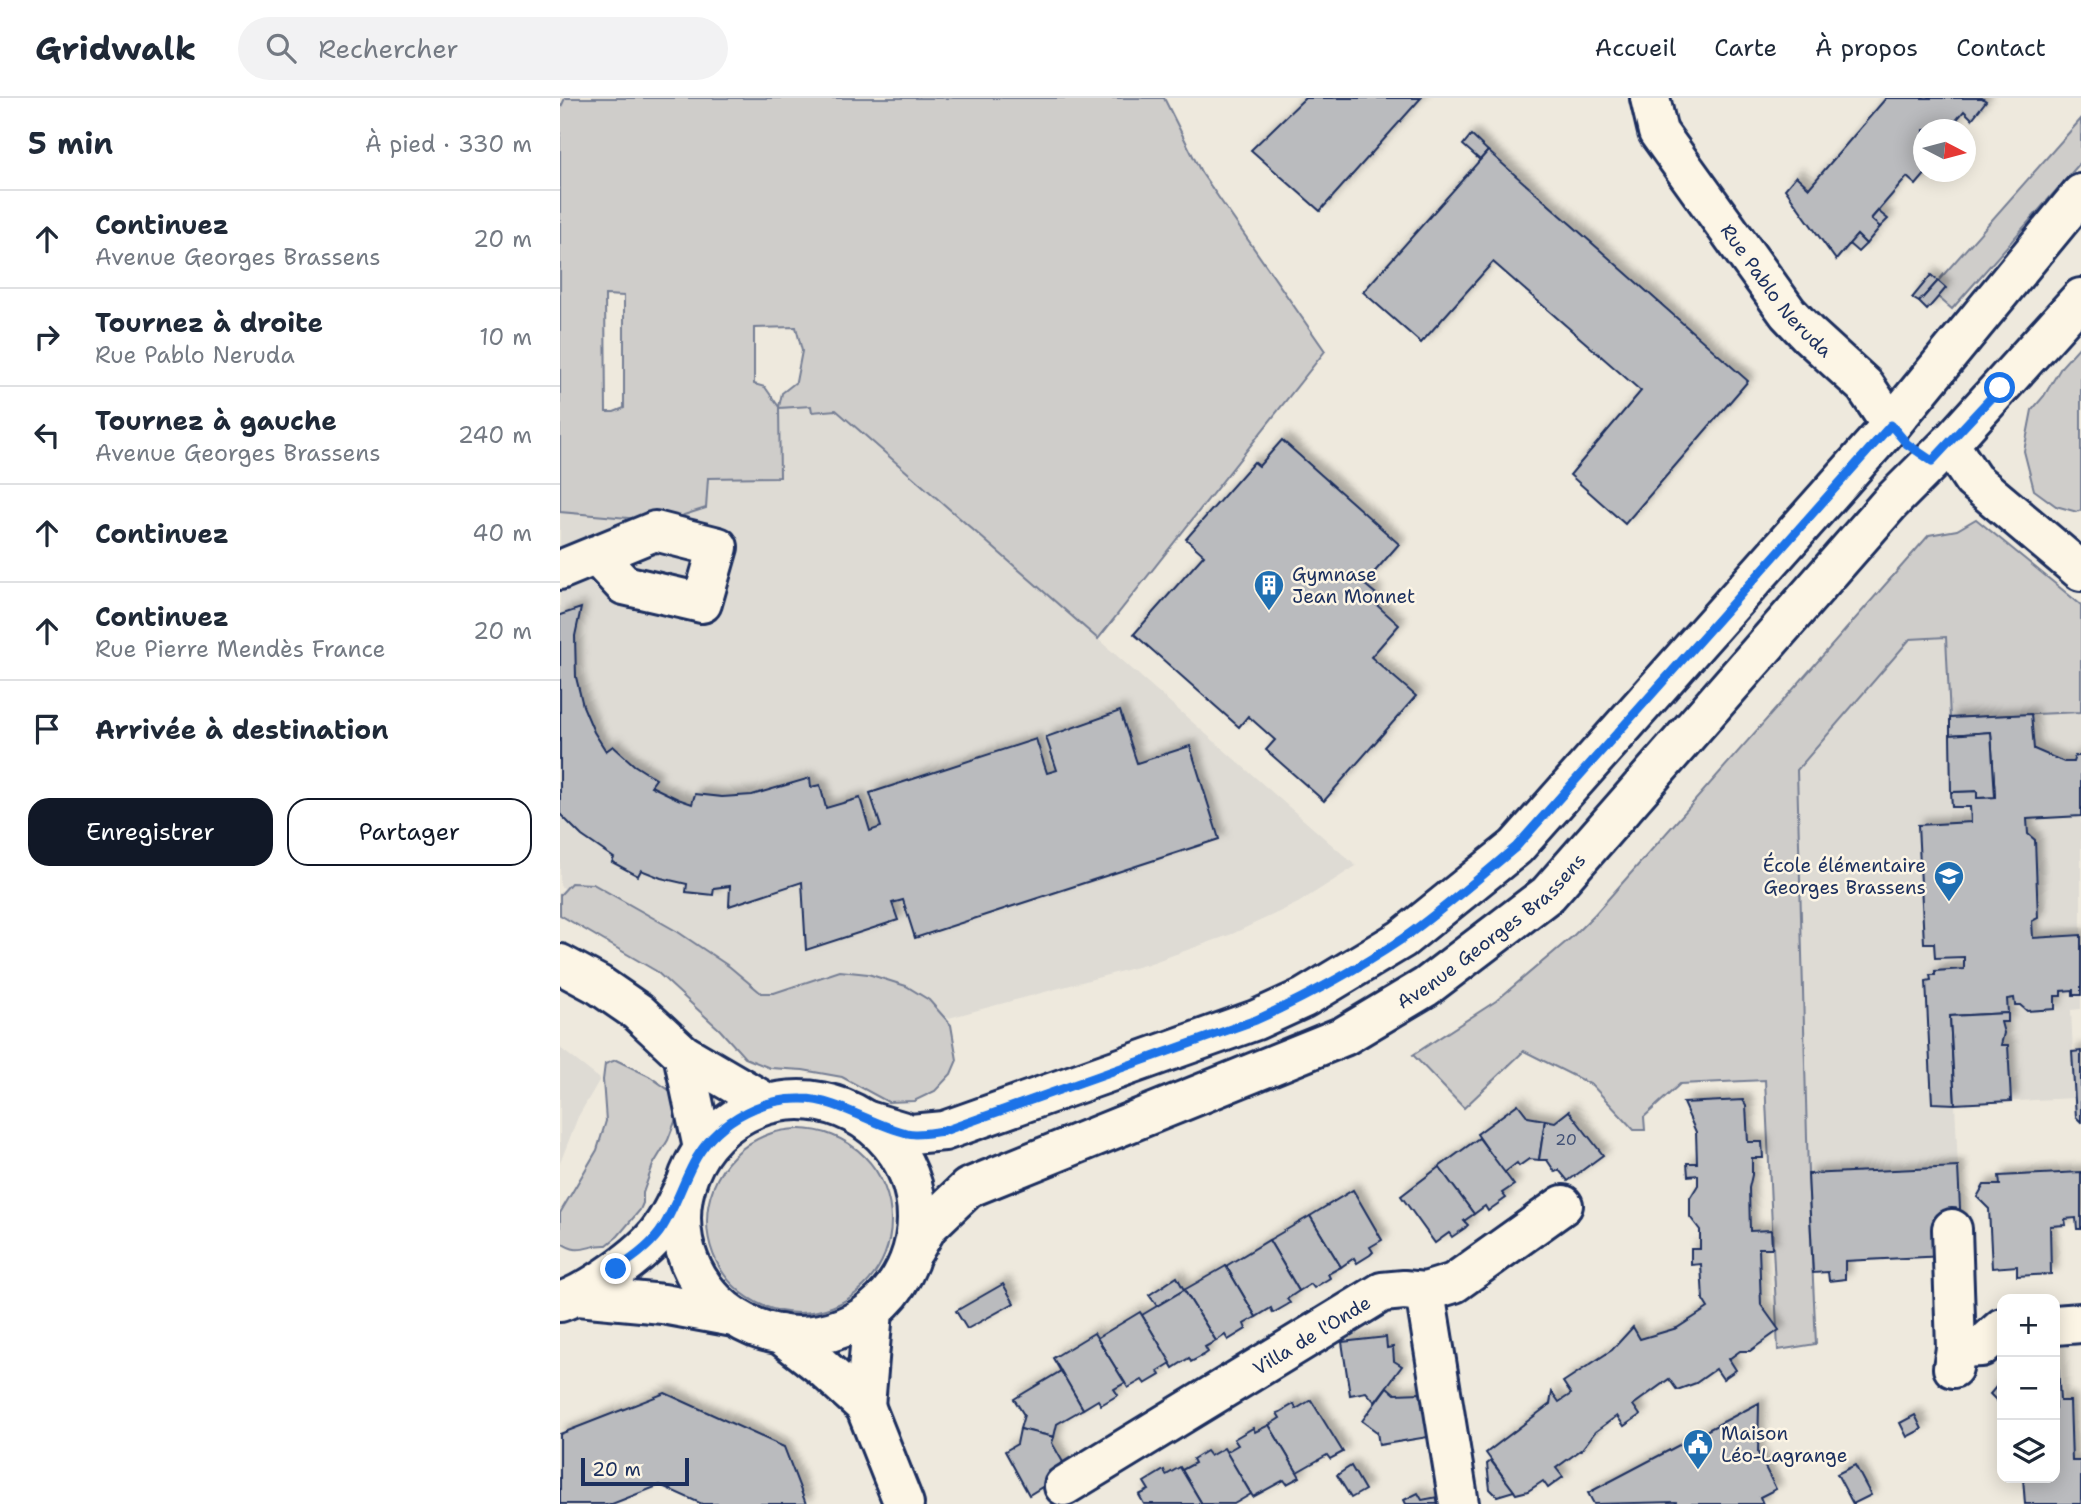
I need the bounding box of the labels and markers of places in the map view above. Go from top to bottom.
place label: Gymnase Jean Monnet [1292,562,1415,609]
building icon: Gymnase Jean Monnet [1252,568,1286,612]
place label: École élémentaire Georges Brassens [1763,852,1926,900]
school or university icon: École élémentaire Georges Brassens [1932,859,1966,903]
place label: Maison Léo-Lagrange [1721,1421,1847,1468]
public building icon: Maison Léo-Lagrange [1681,1427,1715,1471]

